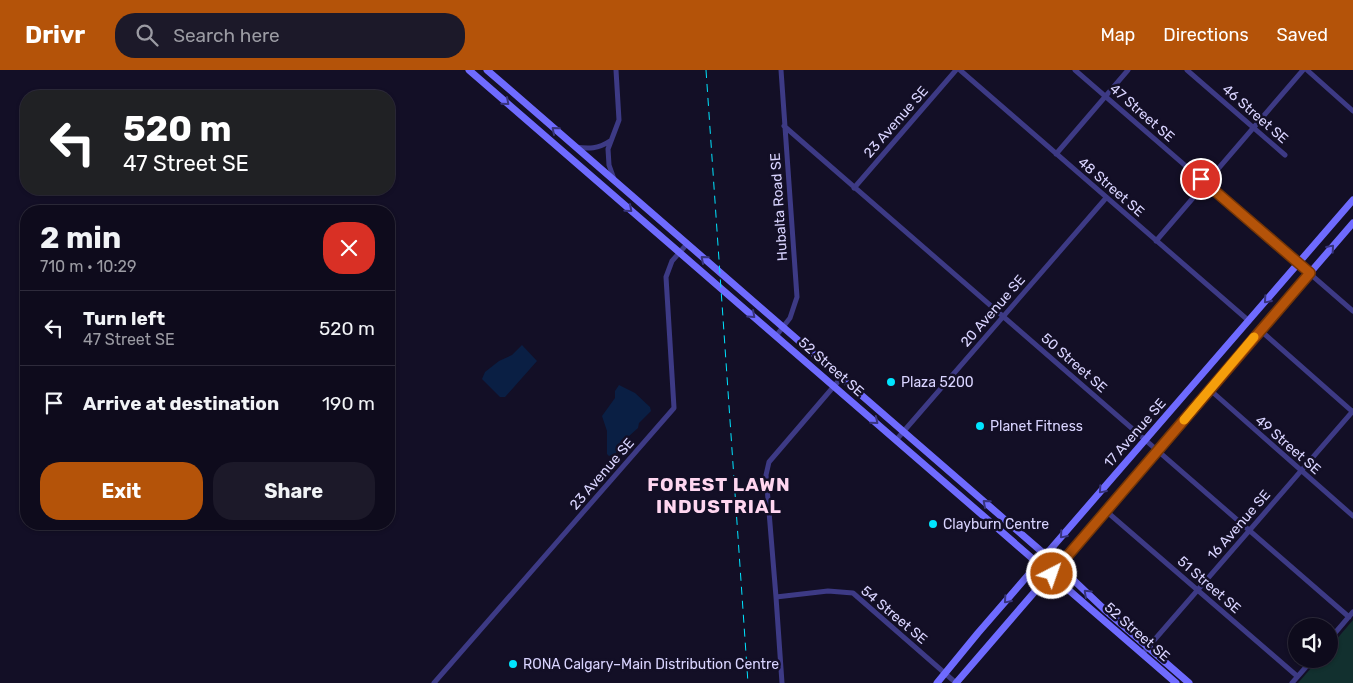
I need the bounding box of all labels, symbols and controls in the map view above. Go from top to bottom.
search box [115,13,465,58]
text: Drivr [25,21,85,49]
icon: search [133,21,161,49]
text: Search here [173,24,280,47]
text: Map [1100,24,1135,46]
text: Directions [1163,24,1249,46]
text: Saved [1277,24,1328,46]
street label: 47 Street SE [1106,80,1178,146]
street label: 46 Street SE [1219,81,1291,147]
street label: 23 Avenue SE [860,83,932,161]
one-way arrow [501,96,510,105]
text: 520 m [123,108,232,150]
icon: left [40,110,105,175]
one-way arrow [552,126,561,135]
text: 47 Street SE [123,150,249,177]
street label: Hubalta Road SE [767,152,791,262]
street label: 48 Street SE [1074,154,1148,220]
pin [1180,158,1222,200]
icon: arrive [1187,165,1215,193]
one-way arrow [623,203,632,211]
text: 2 min [40,220,121,256]
button: close [323,222,375,274]
one-way arrow [1326,245,1334,254]
one-way arrow [701,256,710,265]
text: 710 m · 10:29 [40,257,136,276]
street label: 20 Avenue SE [957,272,1029,350]
one-way arrow [1263,295,1272,304]
text: Turn left [83,307,165,330]
one-way arrow [746,309,755,318]
icon: left [40,314,68,342]
text: 520 m [319,317,375,340]
text: 47 Street SE [83,330,175,349]
street label: 50 Street SE [1038,330,1110,396]
street label: 52 Street SE [795,334,867,400]
place label: Plaza 5200 [901,374,974,391]
marker: Plaza 5200 [885,376,897,388]
icon: arrive [40,389,68,417]
text: Arrive at destination [83,392,279,415]
text: 190 m [322,392,375,415]
street label: 17 Avenue SE [1100,395,1170,471]
street label: 49 Street SE [1252,412,1324,478]
one-way arrow [869,415,878,423]
place label: Planet Fitness [990,418,1083,435]
marker: Planet Fitness [974,420,986,432]
street label: 23 Avenue SE [566,435,638,513]
button: Exit [40,462,203,520]
button: Share [213,462,375,520]
district label: FOREST LAWN INDUSTRIAL [647,473,791,518]
one-way arrow [1099,485,1108,494]
street label: 16 Avenue SE [1204,487,1274,563]
one-way arrow [983,500,992,509]
place label: Clayburn Centre [943,516,1049,533]
marker: Clayburn Centre [927,518,939,530]
one-way arrow [1060,530,1069,539]
position arrow [1025,547,1077,599]
street label: 51 Street SE [1174,553,1244,617]
street label: 54 Street SE [857,582,931,648]
one-way arrow [1084,590,1093,599]
one-way arrow [1004,594,1013,603]
street label: 52 Street SE [1101,599,1173,665]
map controls [1288,618,1338,668]
button: sound [1288,618,1338,668]
place label: RONA Calgary–Main Distribution Centre [523,656,779,673]
marker: RONA Calgary–Main Distribution Centre [507,658,519,670]

